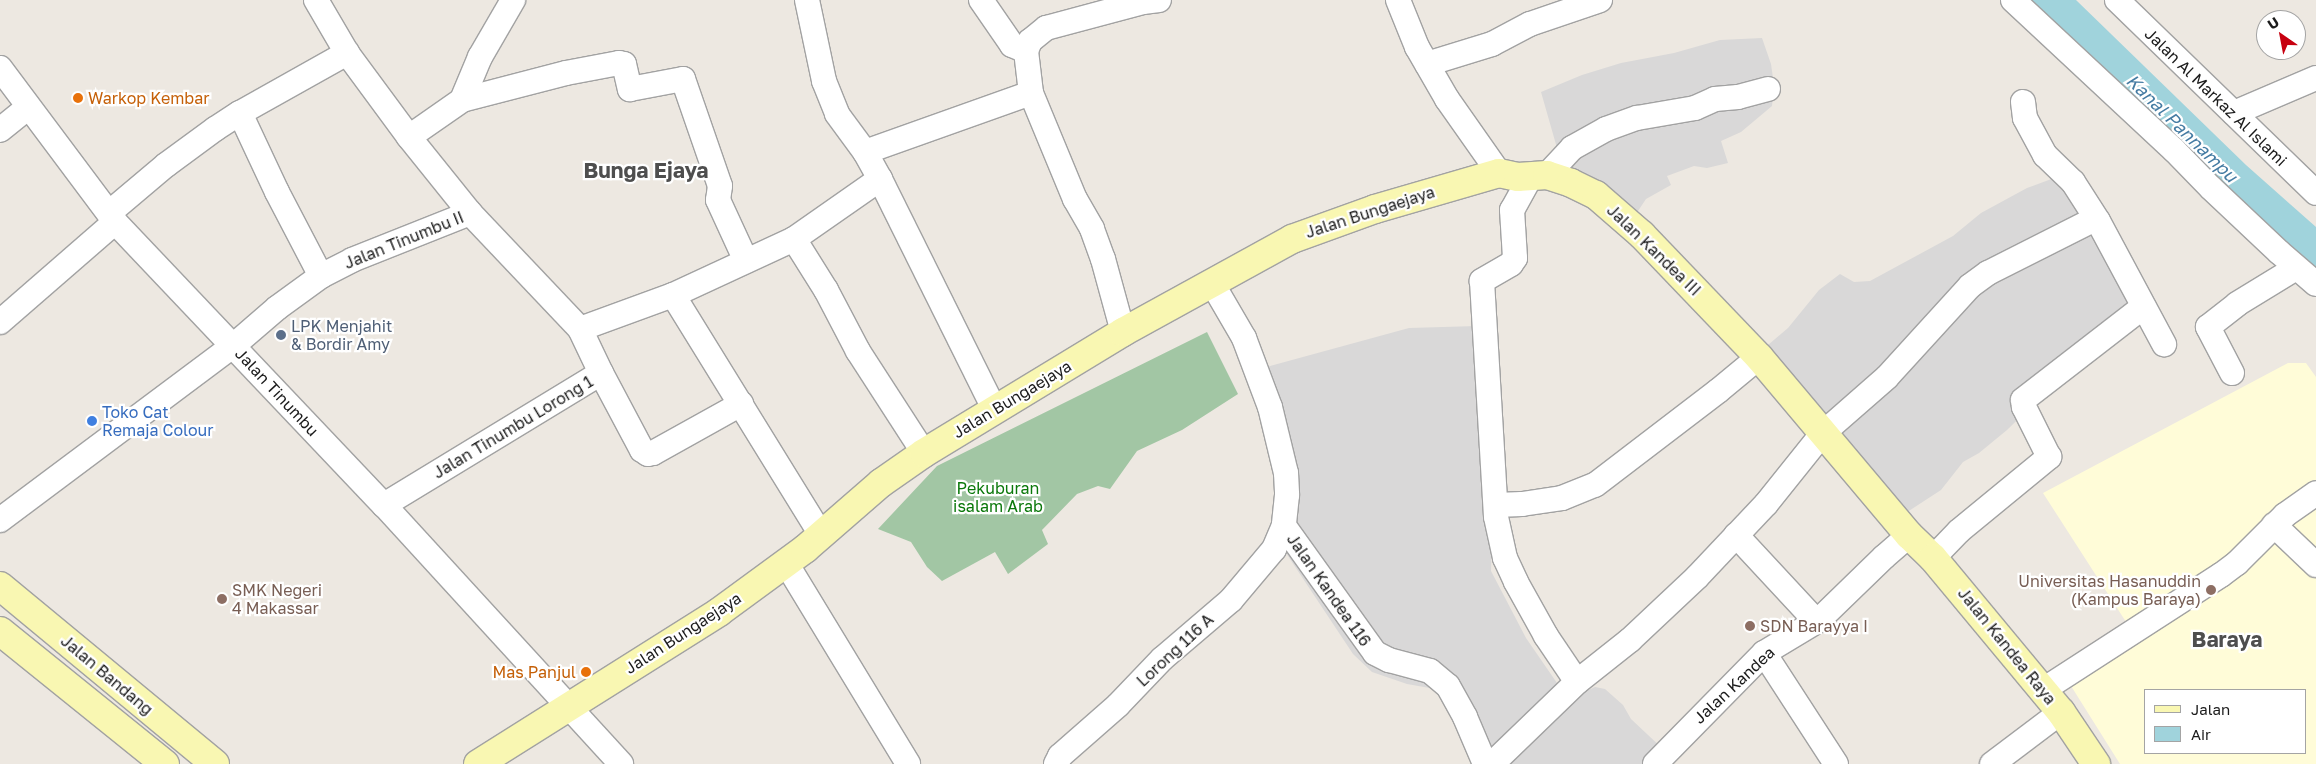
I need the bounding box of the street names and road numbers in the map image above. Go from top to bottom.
street label: Jalan Al Markaz Al Islami [2141,24,2291,170]
street label: Jalan Bungaejaya [1303,182,1437,242]
street label: Jalan Kandea III [1603,200,1705,300]
street label: Jalan Tinumbu II [341,207,467,273]
street label: Jalan Tinumbu [231,344,323,440]
street label: Jalan Bungaejaya [949,356,1075,442]
street label: Jalan Tinumbu Lorong 1 [430,372,596,482]
street label: Jalan Kandea 116 [1283,530,1375,650]
street label: Jalan Kandea Raya [1954,584,2060,708]
street label: Jalan Bungaejaya [621,588,745,678]
street label: Lorong 116 A [1133,610,1217,690]
street label: Jalan Bandang [57,631,157,719]
street label: Jalan Kandea [1689,643,1779,727]

